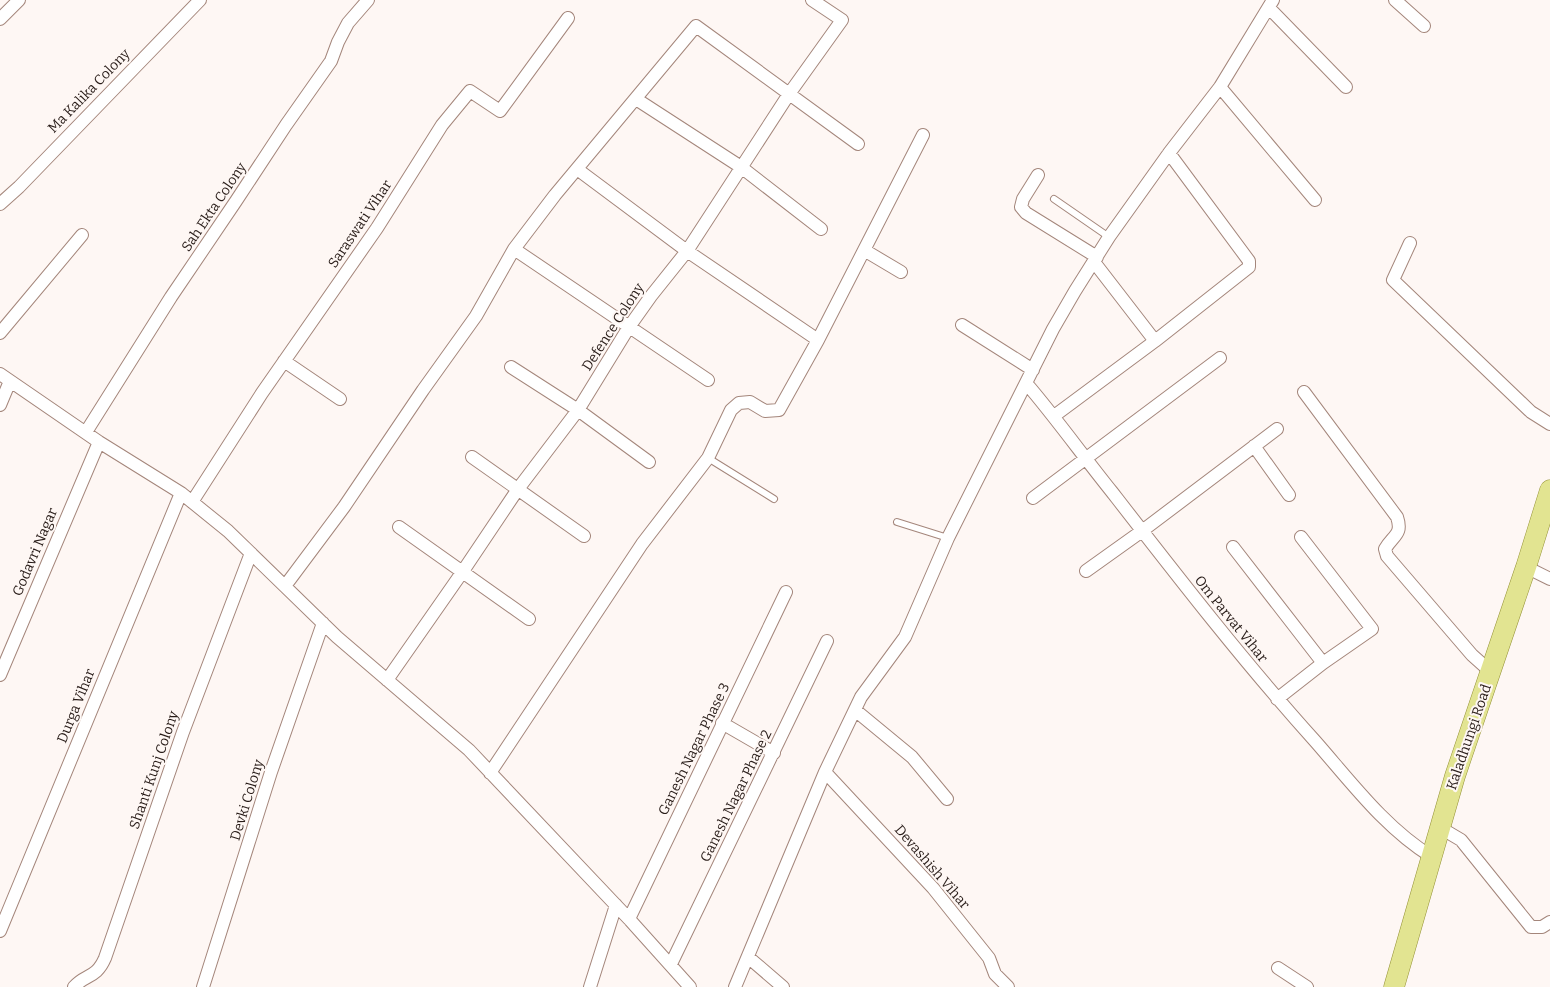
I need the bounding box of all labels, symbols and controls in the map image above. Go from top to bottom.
street label: Ma Kalika Colony [45,45,134,137]
street label: Sah Ekta Colony [178,159,250,255]
street label: Saraswati Vihar [324,177,396,271]
street label: Defence Colony [578,280,648,374]
street label: Godavri Nagar [9,505,61,599]
street label: Om Parvat Vihar [1191,572,1271,666]
street label: Durga Vihar [53,666,99,746]
street label: Ganesh Nagar Phase 3 [655,680,733,818]
street label: Kaladhungi Road [1443,682,1495,792]
street label: Shanti Kunj Colony [126,708,182,831]
street label: Ganesh Nagar Phase 2 [697,727,775,865]
street label: Devki Colony [227,757,268,843]
street label: Devashish Vihar [891,822,973,912]

